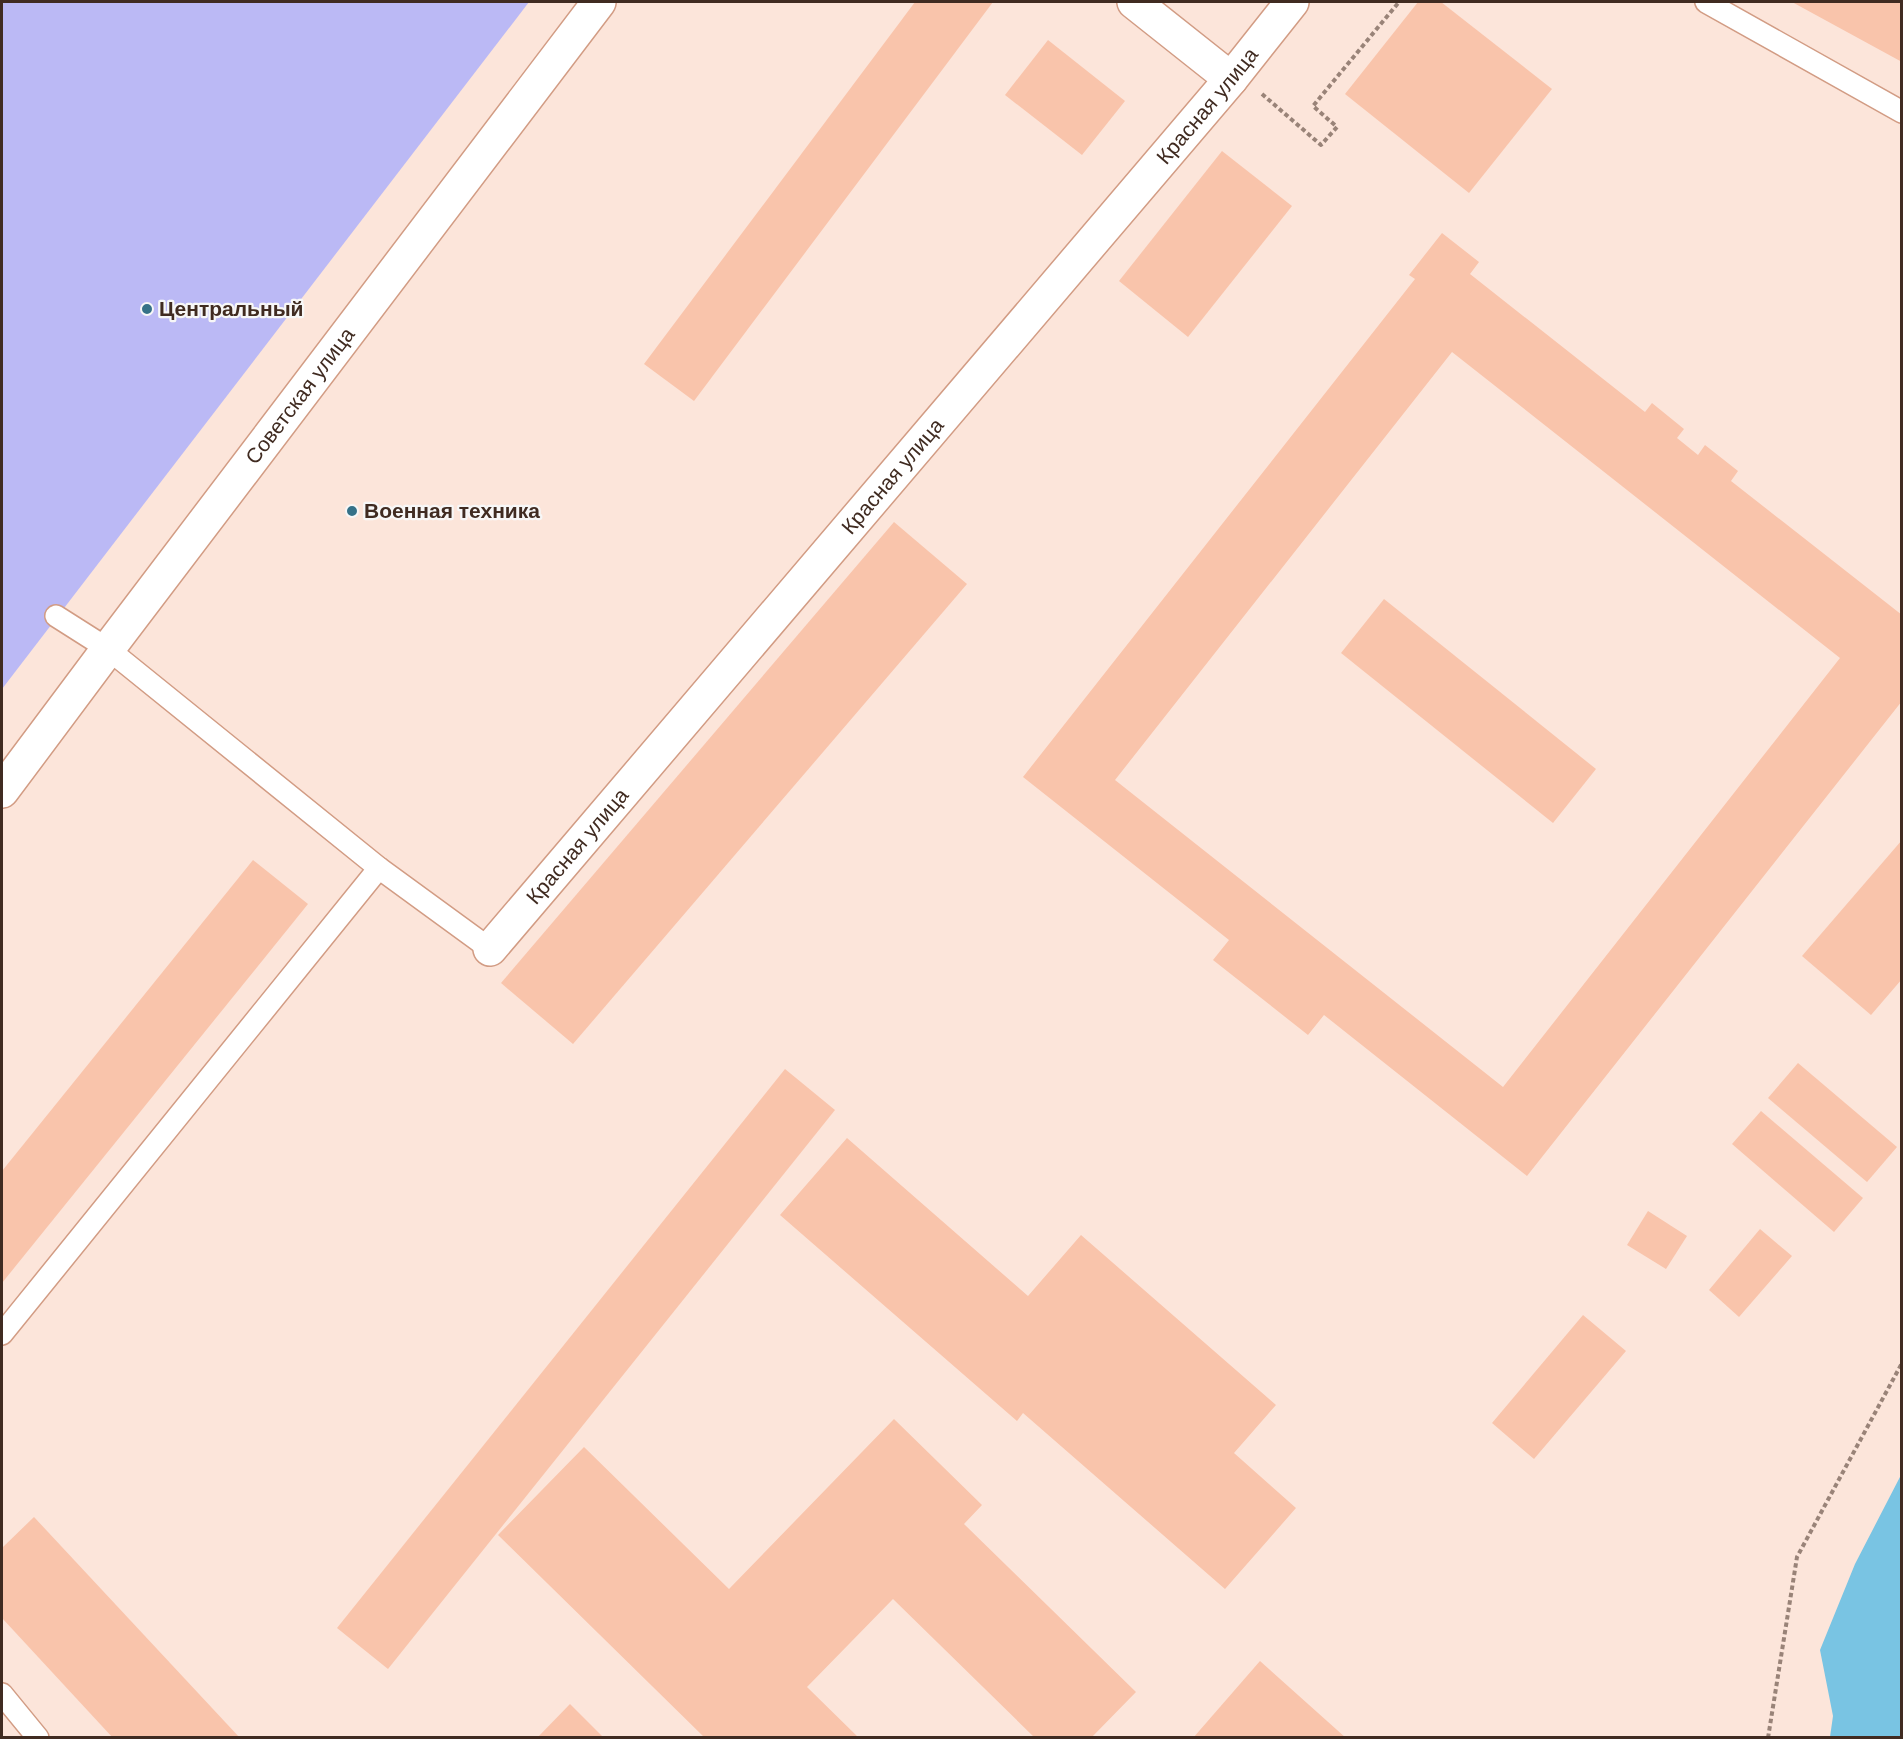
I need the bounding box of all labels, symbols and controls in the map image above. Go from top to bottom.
street label: Красная улица [1152,43,1262,168]
place label: Центральный [159,297,304,320]
marker: Центральный [140,302,154,316]
street label: Советская улица [241,323,359,468]
street label: Красная улица [837,413,948,538]
place label: Военная техника [364,499,540,522]
marker: Военная техника [345,504,359,518]
street label: Красная улица [522,783,633,908]

